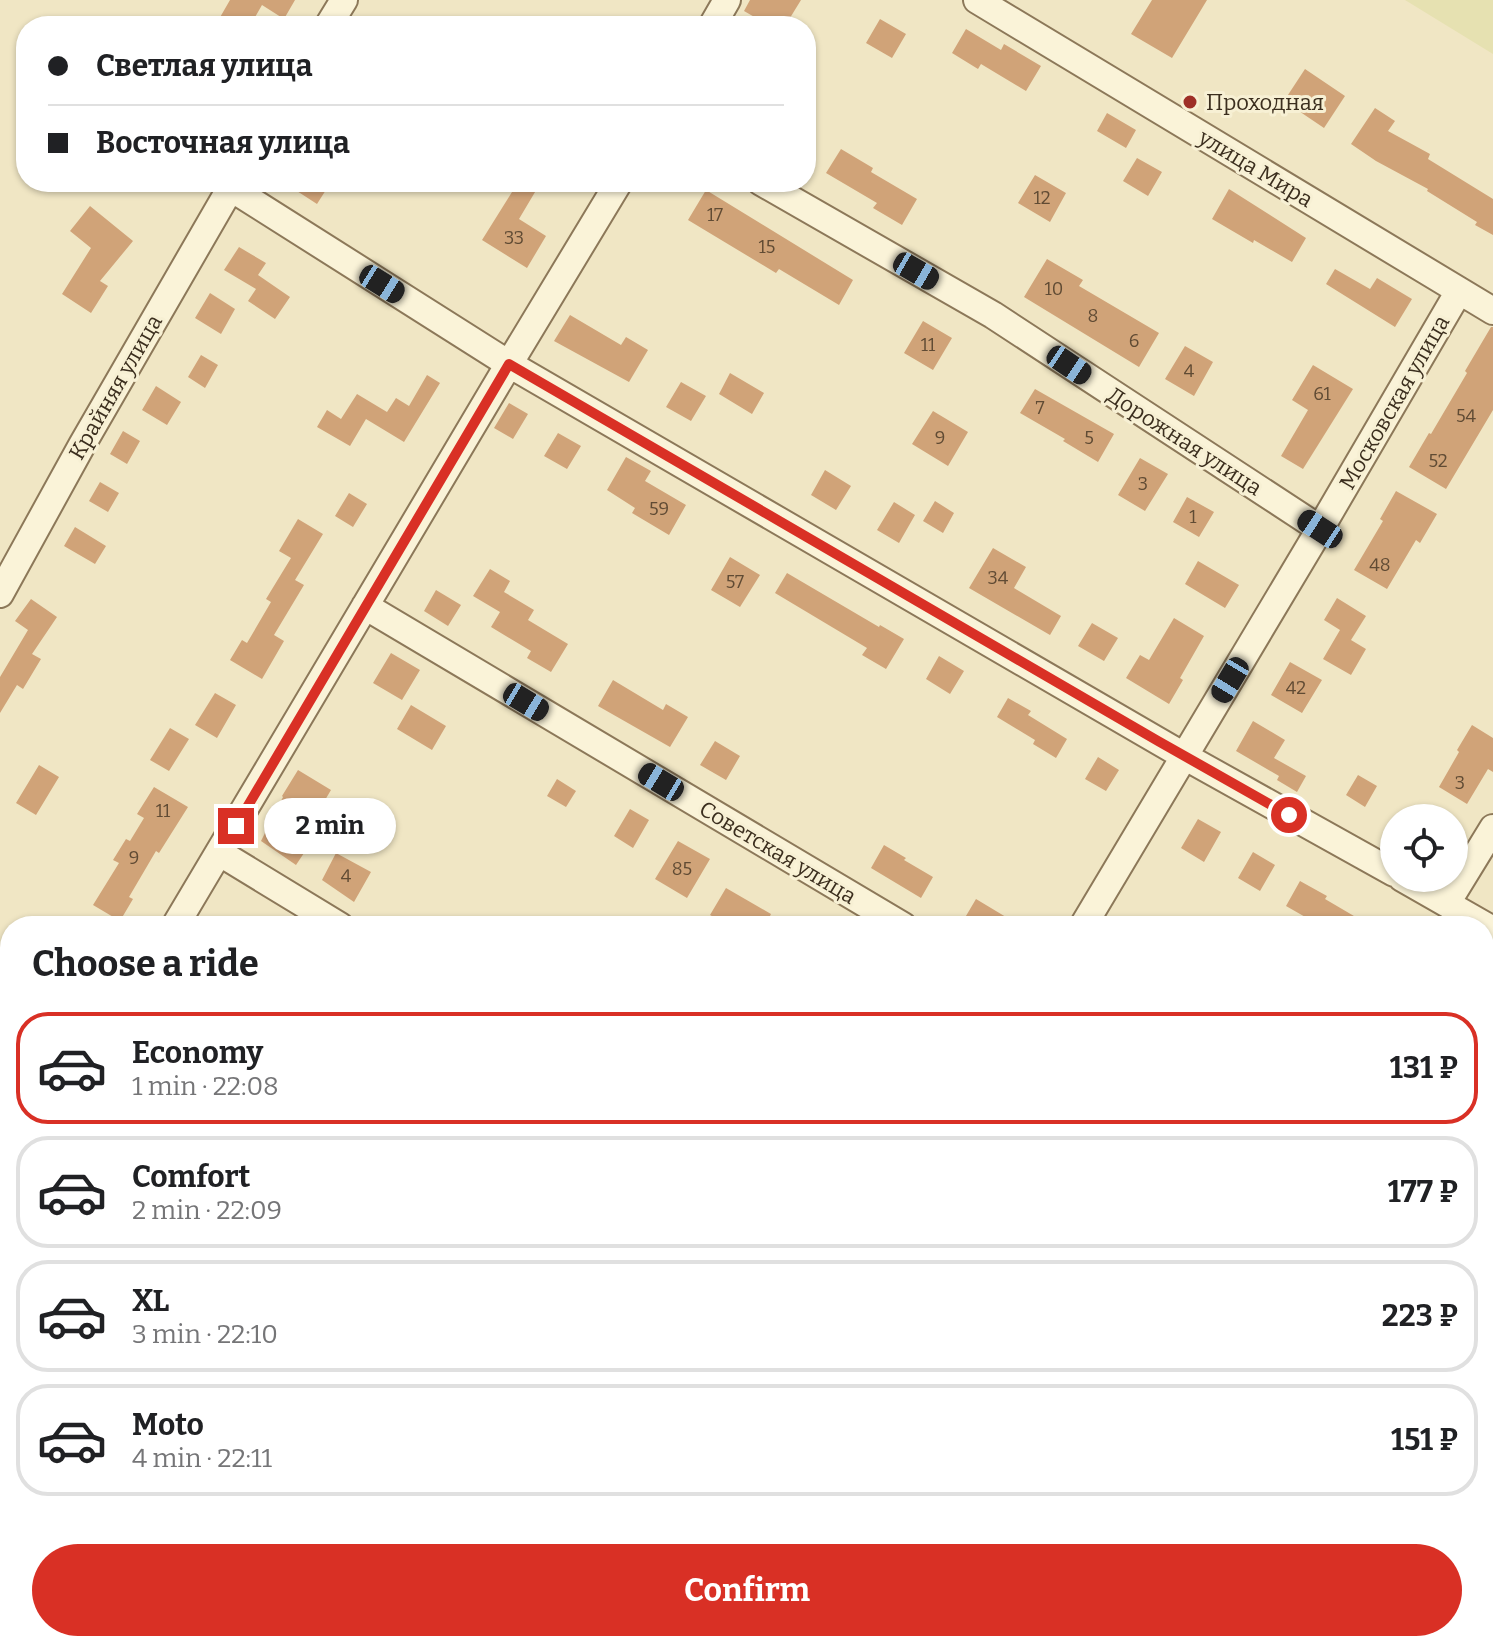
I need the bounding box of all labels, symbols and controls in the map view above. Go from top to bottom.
text: Светлая улица [96,48,313,84]
place label: Проходная [1206,89,1324,116]
marker: Проходная [1181,93,1199,111]
street label: улица Мира [1193,123,1318,213]
text: Восточная улица [96,125,350,161]
house number: 12 [1033,187,1051,209]
house number: 17 [707,204,723,226]
house number: 33 [504,227,524,249]
house number: 15 [759,236,775,258]
car [889,249,943,293]
car [355,261,409,307]
house number: 10 [1045,278,1063,300]
house number: 8 [1088,305,1098,327]
street label: Крайняя улица [63,310,168,465]
street label: Московская улица [1334,310,1455,494]
house number: 6 [1129,330,1139,352]
house number: 11 [921,334,936,356]
car [1042,342,1096,388]
house number: 4 [1184,360,1195,382]
street label: Дорожная улица [1102,381,1267,501]
house number: 61 [1313,383,1332,405]
house number: 7 [1035,397,1045,419]
house number: 54 [1456,405,1477,427]
house number: 9 [935,427,945,449]
house number: 5 [1084,427,1094,449]
house number: 52 [1428,450,1448,472]
house number: 3 [1138,473,1148,495]
house number: 59 [649,498,669,520]
house number: 1 [1189,506,1197,528]
car [1293,506,1347,552]
house number: 48 [1369,554,1391,576]
house number: 34 [988,567,1009,589]
house number: 57 [726,571,744,593]
car [1207,653,1253,707]
house number: 42 [1286,677,1306,699]
car [499,679,553,725]
car [634,759,688,805]
house number: 3 [1455,772,1465,794]
street label: Советская улица [694,795,861,910]
route start [1271,797,1307,833]
callout: 2 min [264,798,396,854]
house number: 11 [156,800,171,822]
map controls [1380,804,1468,892]
button: locate [1380,804,1468,892]
route end [218,808,254,844]
text: 2 min [295,810,365,841]
house number: 9 [129,847,139,869]
house number: 85 [672,858,692,880]
house number: 4 [341,865,352,887]
text: Choose a ride [32,942,259,986]
icon: car [36,1032,108,1104]
text: Economy [132,1035,263,1071]
text: 131 ₽ [1390,1050,1458,1086]
text: 1 min · 22:08 [132,1071,279,1102]
icon: car [36,1156,108,1228]
text: Comfort [132,1159,250,1195]
text: 177 ₽ [1388,1174,1458,1210]
text: 2 min · 22:09 [132,1195,282,1226]
icon: car [36,1280,108,1352]
text: XL [132,1283,169,1319]
text: 223 ₽ [1382,1298,1458,1334]
text: 3 min · 22:10 [132,1319,278,1350]
icon: car [36,1404,108,1476]
text: Moto [132,1407,204,1443]
text: 151 ₽ [1391,1422,1458,1458]
text: 4 min · 22:11 [132,1443,272,1474]
button: Confirm [32,1544,1462,1636]

